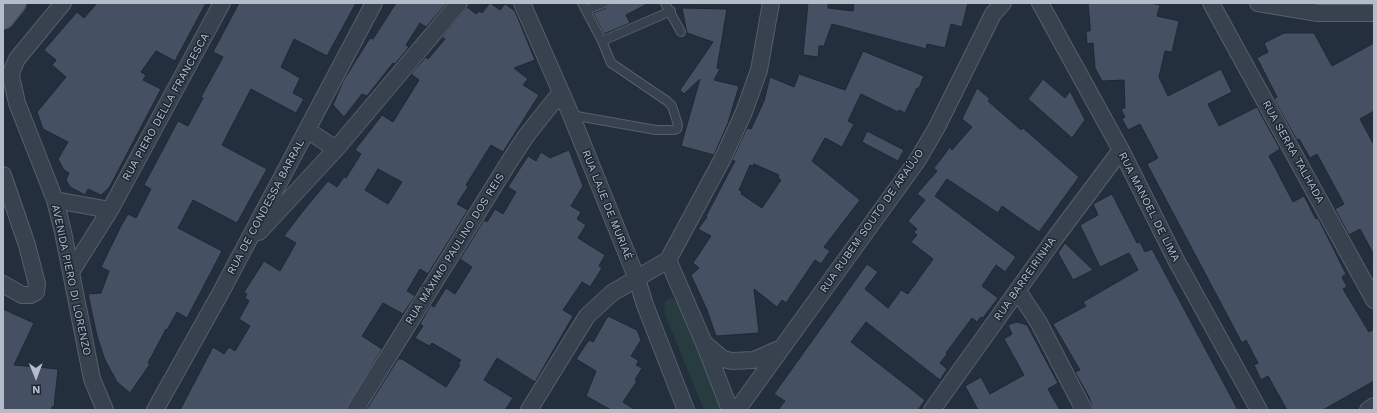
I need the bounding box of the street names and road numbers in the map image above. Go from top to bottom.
street label: RUA PIERO DELLA FRANCESCA [120,31,212,183]
street label: RUA SERRA TALHADA [1259,98,1327,206]
street label: RUA DE CONDESSA BARRAL [225,137,307,277]
street label: RUA RUBEM SOUTO DE ARAÚJO [817,147,927,295]
street label: RUA LAJE DE MURIAÉ [579,148,635,262]
street label: RUA MANOEL DE LIMA [1116,150,1182,264]
street label: RUA MÁXIMO PAULINO DOS REIS [403,171,507,327]
street label: AVENIDA PIERO DI LORENZO [49,203,93,357]
street label: RUA BARREIRINHA [991,235,1059,323]

